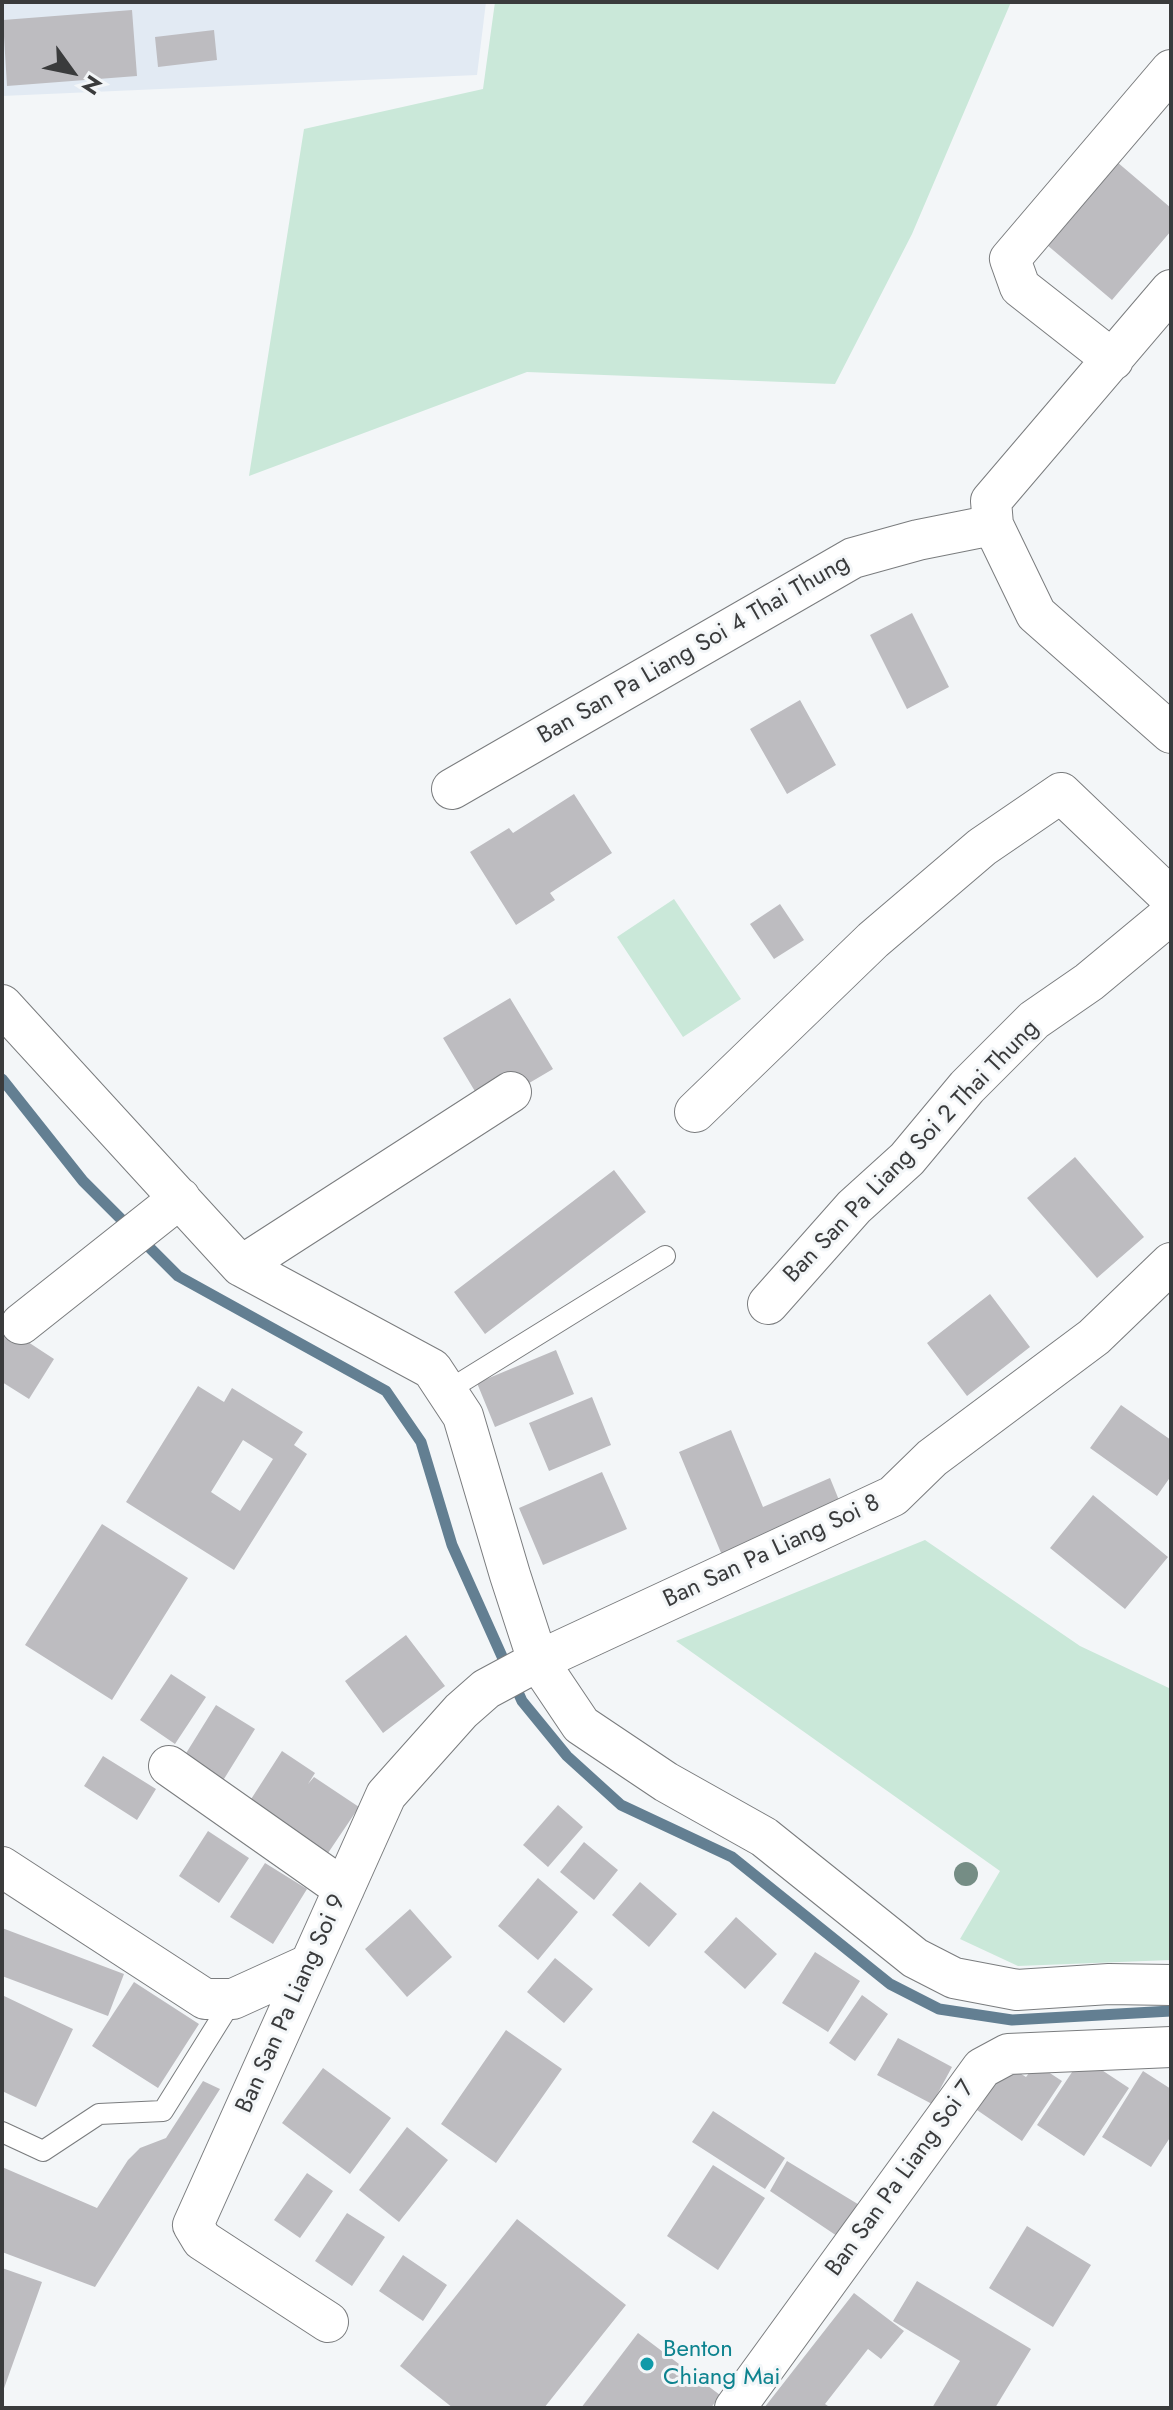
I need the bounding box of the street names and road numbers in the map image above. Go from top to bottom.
street label: Ban San Pa Liang Soi 4 Thai Thung [533,549,855,751]
street label: Ban San Pa Liang Soi 2 Thai Thung [779,1015,1045,1289]
street label: Ban San Pa Liang Soi 8 [659,1489,885,1615]
street label: Ban San Pa Liang Soi 9 [231,1890,353,2118]
street label: Ban San Pa Liang Soi 7 [820,2076,982,2282]

